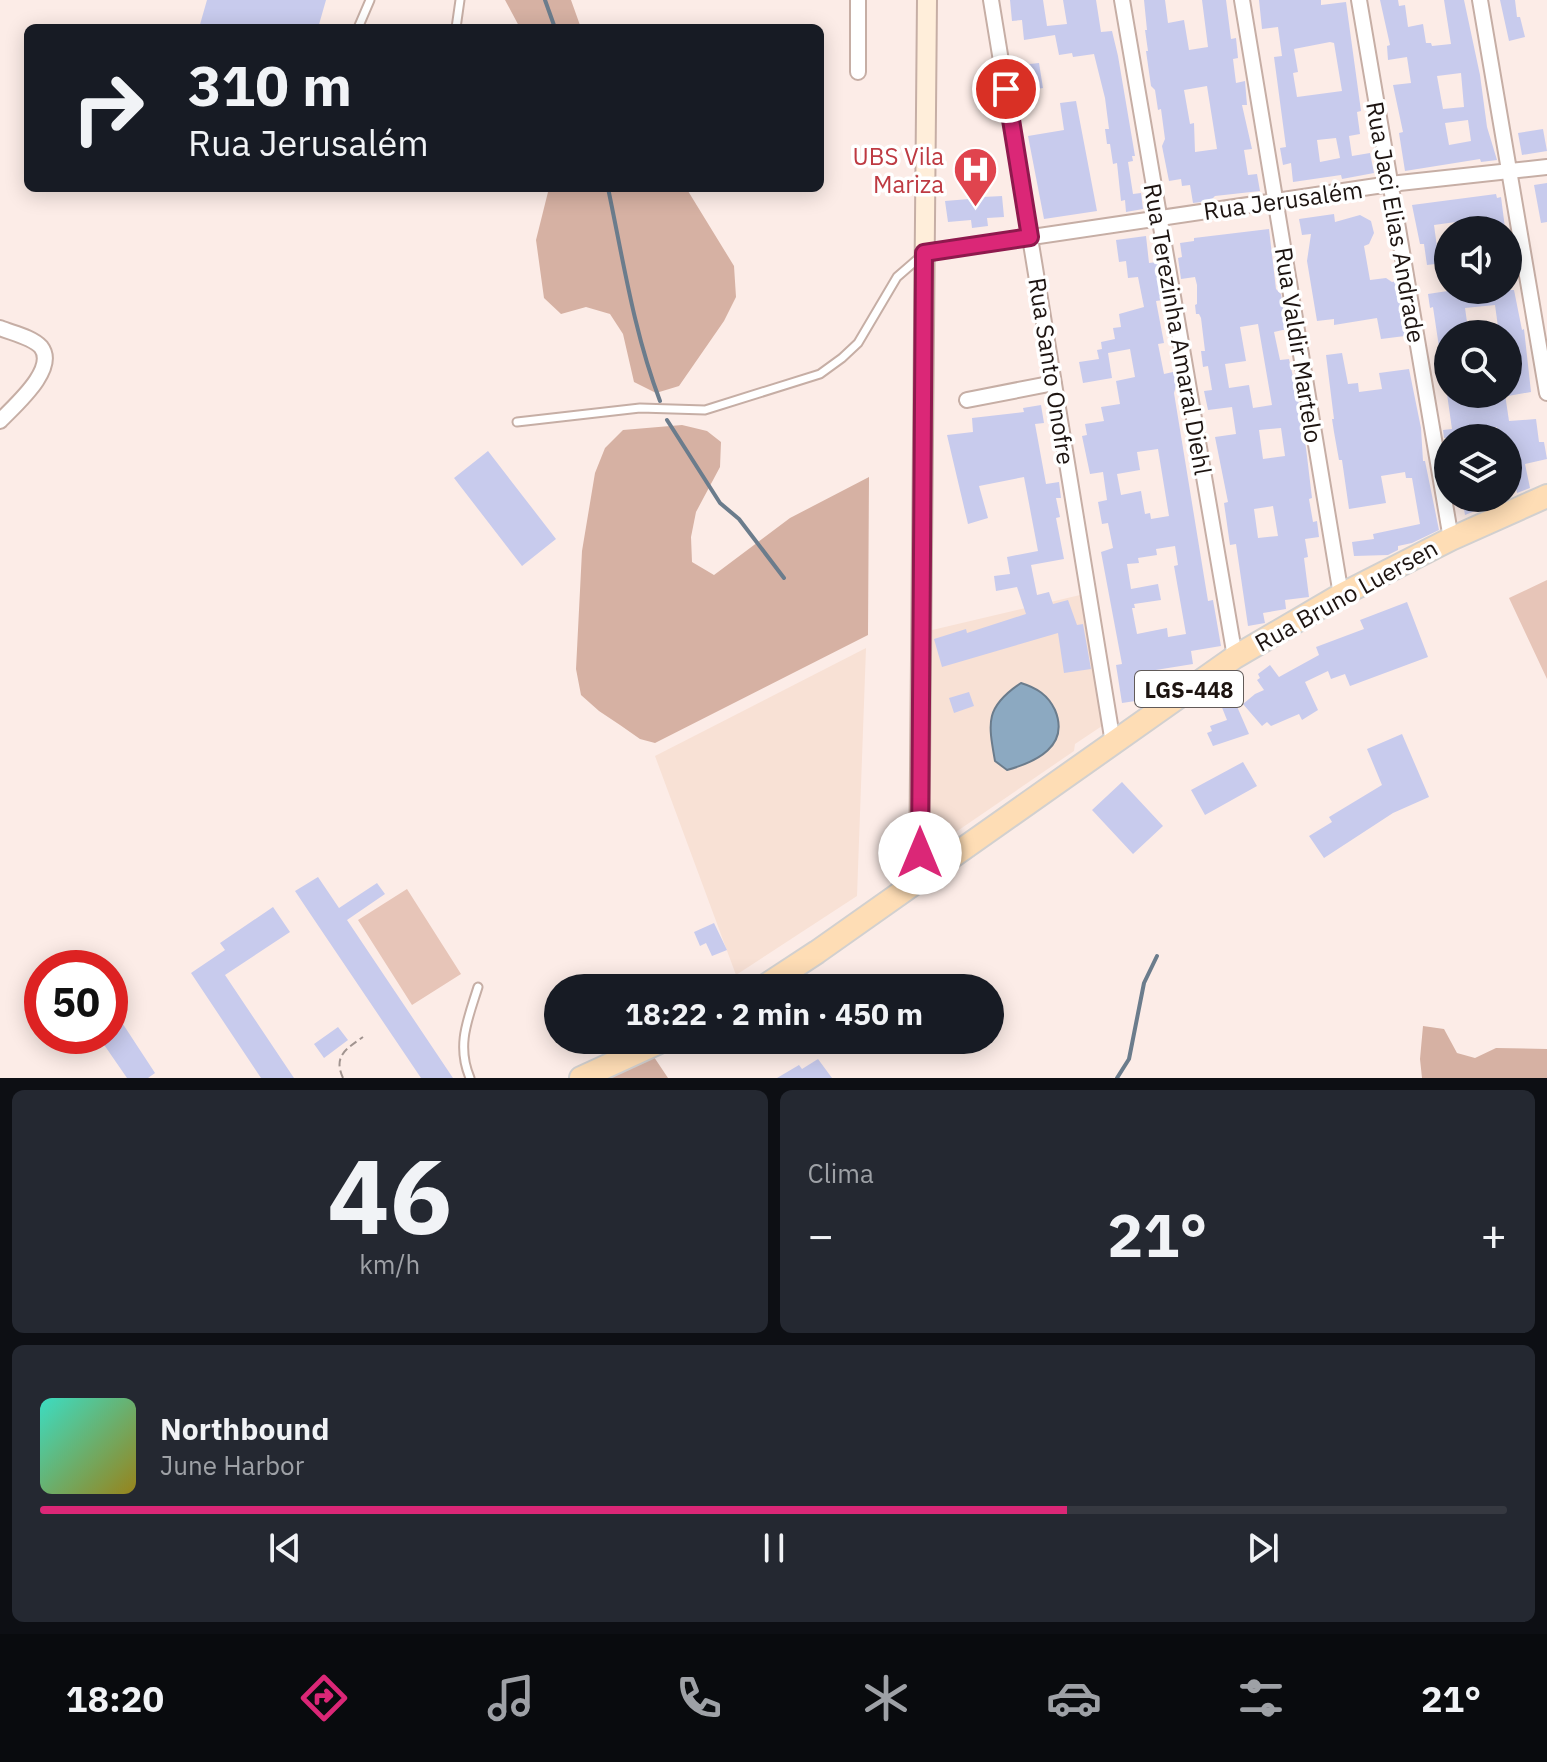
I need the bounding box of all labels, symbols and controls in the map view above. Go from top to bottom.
text: 310 m [188,49,352,121]
pin [972,55,1040,123]
icon: right [56,56,160,160]
icon: arrive [984,67,1028,111]
street label: Rua Jaci Elias Andrade [1359,99,1433,345]
text: Rua Jerusalém [188,119,429,166]
place label: UBS Vila Mariza [852,140,944,200]
hospital icon: UBS Vila Mariza [951,146,999,209]
street label: Rua Jerusalém [1201,173,1365,227]
street label: Rua Terezinha Amaral Diehl [1137,181,1219,477]
map controls [1434,216,1522,512]
button: sound [1434,216,1522,304]
street label: Rua Valdir Martelo [1268,245,1330,445]
street label: Rua Santo Onofre [1021,275,1083,467]
button: search [1434,320,1522,408]
button: layers [1434,424,1522,512]
street label: Rua Bruno Luersen [1249,532,1443,658]
road number: LGS-448 [1135,671,1243,707]
position arrow [878,811,962,895]
speed limit sign: 50 [24,950,128,1054]
text: 18:22 · 2 min · 450 m [625,994,923,1033]
text: 46 [327,1127,452,1263]
text: Clima [808,1156,874,1190]
text: 21° [1107,1195,1207,1274]
text: − [808,1206,834,1263]
text: + [1481,1206,1507,1263]
text: km/h [359,1247,420,1281]
text: Northbound [160,1409,329,1448]
text: June Harbor [160,1448,304,1482]
icon: previous [263,1526,307,1570]
icon: pause [752,1526,796,1570]
icon: next [1241,1526,1285,1570]
icon: directions [296,1670,352,1726]
icon: music [483,1670,539,1726]
icon: phone [671,1670,727,1726]
icon: climate [858,1670,914,1726]
icon: car [1046,1670,1102,1726]
icon: filters [1233,1670,1289,1726]
text: 18:20 [66,1675,164,1722]
text: 21° [1421,1675,1481,1722]

